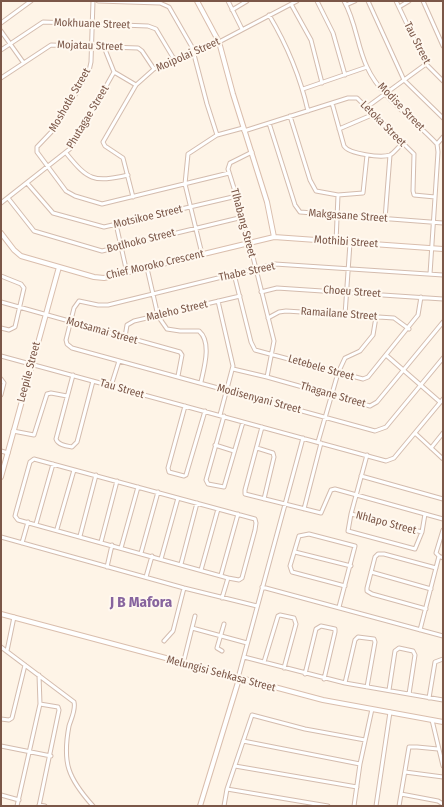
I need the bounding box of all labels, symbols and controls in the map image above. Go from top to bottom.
street label: Mokhuane Street [54,16,130,32]
street label: Tau Street [401,20,433,66]
street label: Moipolai Street [154,35,222,75]
street label: Mojatau Street [57,38,123,54]
street label: Moshotle Street [46,66,94,134]
street label: Modise Street [375,80,427,134]
street label: Phutagae Street [64,83,112,151]
street label: Letoka Street [357,98,409,150]
street label: Tlhabang Street [227,187,259,259]
street label: Motsikoe Street [112,203,184,231]
street label: Makgasane Street [308,207,388,225]
street label: Botlhoko Street [105,226,177,256]
street label: Mothibi Street [314,233,378,251]
street label: Chief Moroko Crescent [105,247,205,283]
street label: Thabe Street [218,260,276,284]
street label: Choeu Street [323,283,381,301]
street label: Maleho Street [145,298,209,324]
street label: Ramailane Street [300,305,378,323]
street label: Motsamai Street [65,315,139,347]
street label: Leepile Street [15,340,43,404]
street label: Letebele Street [286,352,356,384]
street label: Tau Street [98,376,146,402]
street label: Thagane Street [299,379,367,411]
street label: Modisenyani Street [216,381,302,417]
street label: Nhlapo Street [354,509,418,537]
district label: J B Mafora [110,594,172,612]
street label: Melungisi Sehkasa Street [165,653,277,695]

